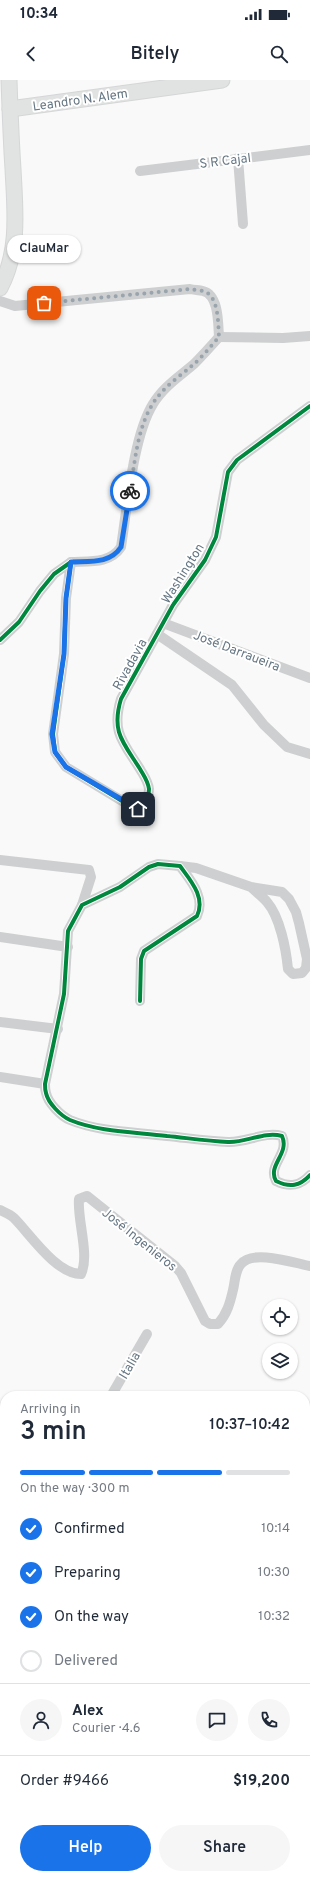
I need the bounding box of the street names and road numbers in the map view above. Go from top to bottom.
street label: Leandro N. Alem [32,86,129,116]
street label: S R Cajal [199,151,252,173]
street label: Washington [159,541,209,607]
street label: José Darraueira [191,628,282,676]
street label: Rivadavia [110,636,151,693]
street label: José Ingenieros [98,1206,179,1276]
street label: Italia [117,1350,145,1382]

